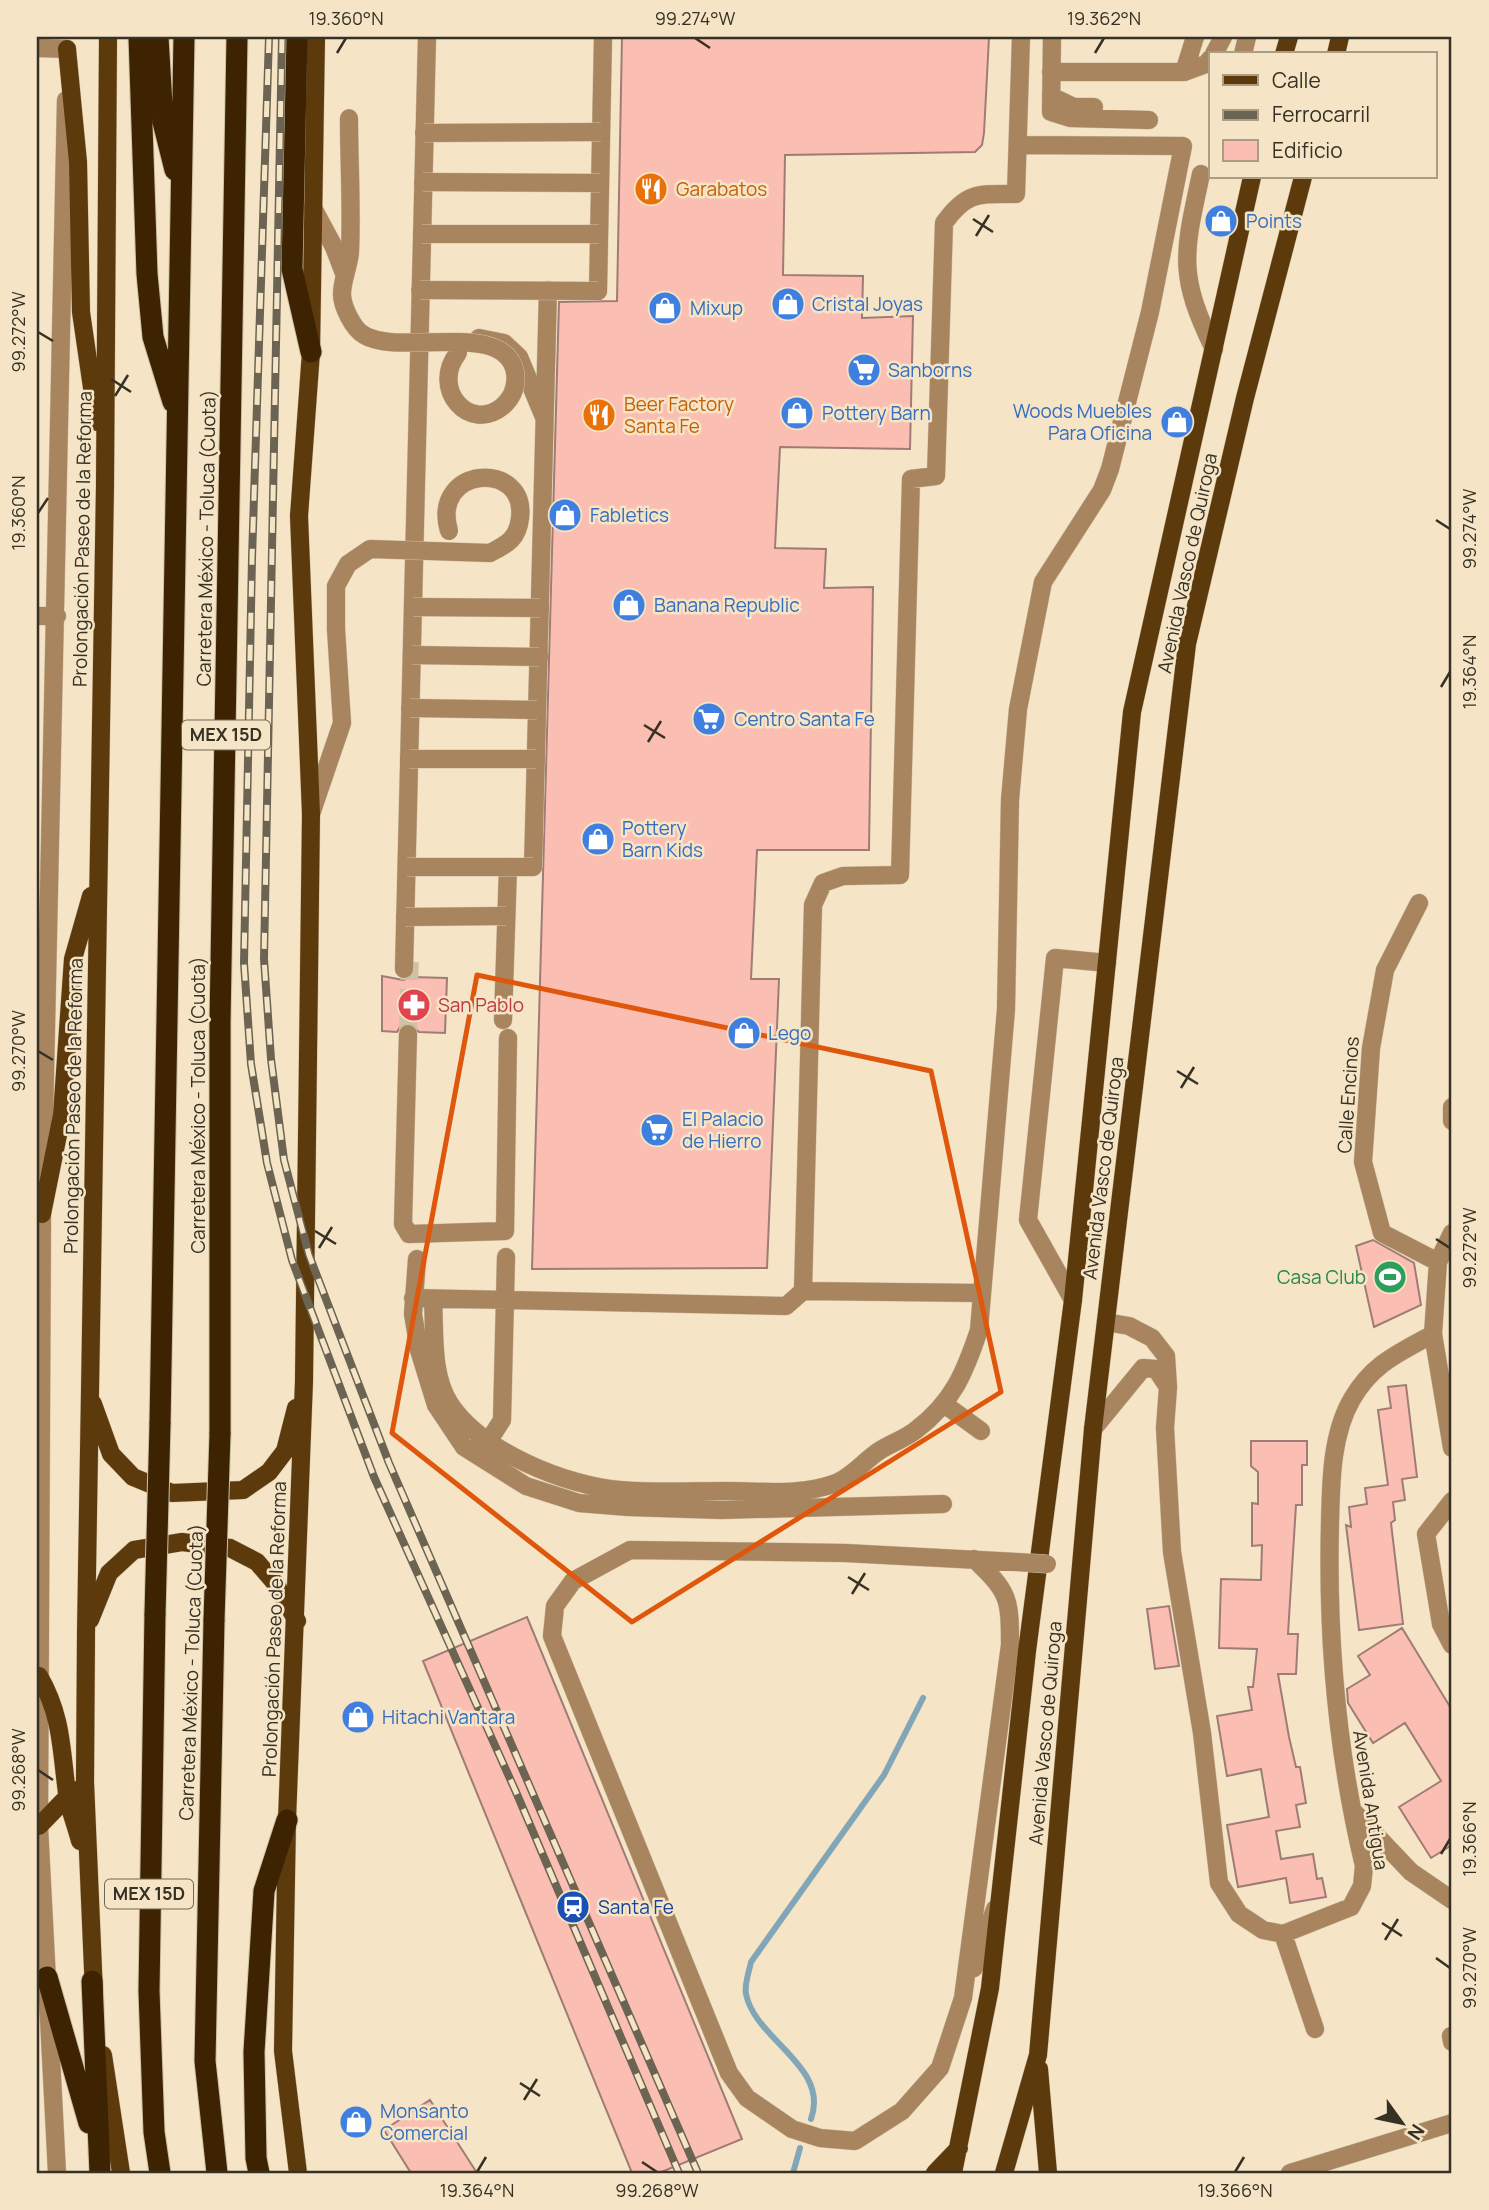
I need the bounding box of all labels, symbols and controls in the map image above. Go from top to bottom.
text: 19.360°N [309,6,383,30]
text: 99.274°W [655,6,735,30]
text: 19.362°N [1067,6,1141,30]
legend [1209,52,1436,178]
text: Calle [1272,66,1321,94]
text: Ferrocarril [1272,100,1370,128]
text: Edificio [1272,136,1343,164]
restaurant icon: Garabatos [632,170,670,208]
place label: Garabatos [676,176,767,202]
shop icon: Points [1202,202,1240,240]
place label: Points [1246,208,1302,234]
shop icon: Cristal Joyas [769,285,807,323]
shop icon: Mixup [646,289,684,327]
text: 99.272°W [6,291,30,373]
place label: Cristal Joyas [812,291,923,317]
place label: Mixup [690,295,743,321]
supermarket icon: Sanborns [845,351,883,389]
place label: Sanborns [888,357,972,383]
street label: Carretera México - Toluca (Cuota) [190,389,222,687]
street label: Prolongación Paseo de la Reforma [66,391,98,687]
place label: Beer Factory Santa Fe [624,391,734,439]
shop icon: Pottery Barn [778,394,816,432]
restaurant icon: Beer Factory Santa Fe [580,396,618,434]
place label: Woods Muebles Para Oficina [1013,398,1152,446]
place label: Pottery Barn [822,400,931,426]
shop icon: Woods Muebles Para Oficina [1158,403,1196,441]
street label: Avenida Vasco de Quiroga [1151,451,1223,675]
text: 19.360°N [6,476,30,550]
text: 99.274°W [1457,489,1481,569]
shop icon: Fabletics [546,496,584,534]
place label: Fabletics [590,502,669,528]
shop icon: Banana Republic [610,586,648,624]
place label: Banana Republic [654,592,800,618]
text: 19.364°N [1457,635,1481,709]
supermarket icon: Centro Santa Fe [690,700,728,738]
place label: Centro Santa Fe [734,706,875,732]
road number: MEX 15D [182,720,270,750]
place label: Pottery Barn Kids [622,815,703,863]
shop icon: Pottery Barn Kids [579,820,617,858]
street label: Carretera México - Toluca (Cuota) [185,956,211,1254]
street label: Prolongación Paseo de la Reforma [57,958,89,1254]
pharmacy icon: San Pablo [395,986,433,1024]
place label: San Pablo [438,992,524,1018]
text: 99.270°W [6,1010,30,1092]
shop icon: Lego [725,1014,763,1052]
place label: Lego [768,1020,811,1046]
street label: Calle Encinos [1331,1036,1365,1154]
street label: Avenida Vasco de Quiroga [1076,1055,1130,1281]
place label: El Palacio de Hierro [682,1106,764,1154]
supermarket icon: El Palacio de Hierro [638,1111,676,1149]
text: 99.272°W [1457,1207,1481,1289]
sports icon: Casa Club [1371,1258,1409,1296]
place label: Casa Club [1277,1264,1366,1290]
street label: Prolongación Paseo de la Reforma [256,1481,292,1777]
street label: Carretera México - Toluca (Cuota) [173,1523,209,1821]
street label: Avenida Vasco de Quiroga [1022,1620,1068,1846]
shop icon: Hitachi Vantara [339,1698,377,1736]
place label: Hitachi Vantara [382,1704,515,1730]
text: 99.268°W [6,1728,30,1812]
street label: Avenida Antigua [1347,1728,1395,1872]
text: 19.366°N [1457,1801,1481,1877]
road number: MEX 15D [105,1880,193,1908]
station icon: Santa Fe [554,1888,592,1926]
place label: Santa Fe [598,1894,674,1920]
text: 99.270°W [1457,1927,1481,2009]
north arrow [1366,2088,1436,2158]
place label: Monsanto Comercial [380,2098,469,2146]
shop icon: Monsanto Comercial [337,2103,375,2141]
text: N [1402,2119,1431,2145]
text: 19.364°N [440,2178,514,2202]
text: 99.268°W [615,2178,699,2202]
text: 19.366°N [1197,2178,1273,2202]

